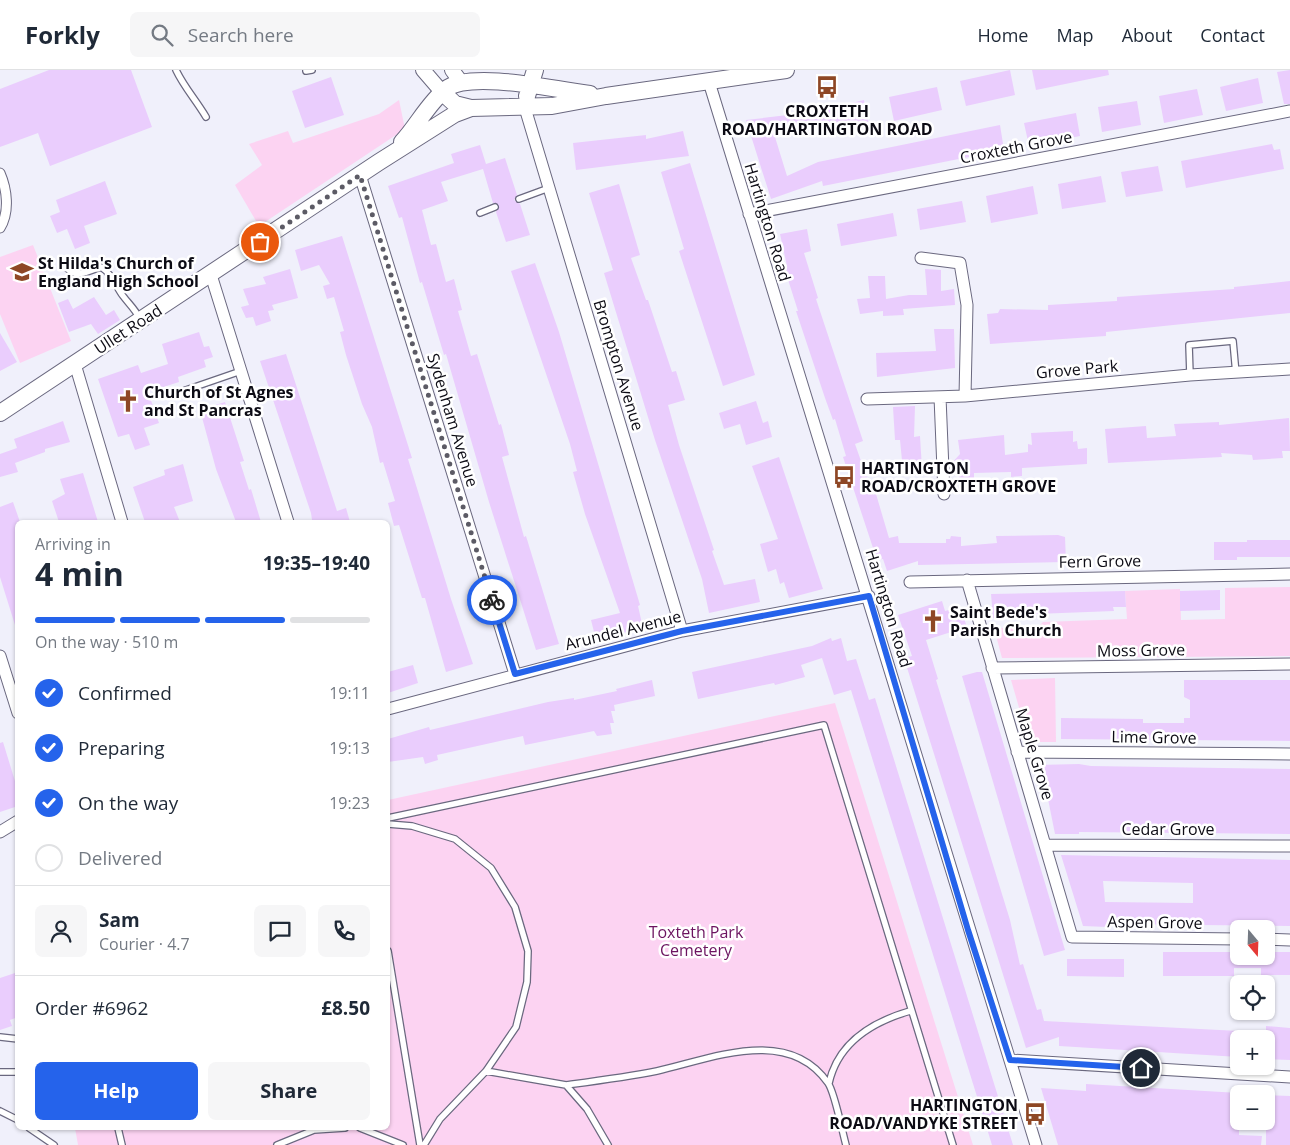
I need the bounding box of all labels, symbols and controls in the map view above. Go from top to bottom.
search box [130,12,480,57]
text: Forkly [25,18,100,51]
icon: search [148,21,176,49]
text: Search here [188,22,294,48]
text: Home [978,23,1028,47]
text: Map [1056,23,1094,47]
text: About [1122,23,1172,47]
text: Contact [1200,23,1265,47]
bus stop icon: CROXTETH ROAD/HARTINGTON ROAD [814,74,840,100]
place label: CROXTETH ROAD/HARTINGTON ROAD [721,100,933,140]
street label: Croxteth Grove [958,125,1074,169]
street label: Hartington Road [740,160,796,284]
pin [239,221,281,263]
icon: bag [246,228,274,256]
place label: St Hilda's Church of England High School [38,252,199,292]
school or university icon: St Hilda's Church of England High School [9,259,35,285]
street label: Brompton Avenue [589,297,649,433]
street label: Ullet Road [90,299,166,359]
street label: Sydenham Avenue [422,350,484,490]
street label: Grove Park [1035,354,1120,384]
place label: Church of St Agnes and St Pancras [144,381,294,421]
church icon: Church of St Agnes and St Pancras [115,388,141,414]
place label: HARTINGTON ROAD/CROXTETH GROVE [861,457,1056,497]
bus stop icon: HARTINGTON ROAD/CROXTETH GROVE [831,464,857,490]
text: Arriving in [35,533,111,555]
street label: Hartington Road [861,546,917,670]
street label: Fern Grove [1059,549,1141,573]
text: 19:35–19:40 [263,550,370,576]
text: 4 min [35,552,124,595]
courier [467,575,517,625]
icon: bike [478,586,506,614]
place label: Saint Bede's Parish Church [950,601,1062,641]
street label: Arundel Avenue [563,605,683,655]
church icon: Saint Bede's Parish Church [920,608,946,634]
text: On the way · 510 m [35,631,178,653]
street label: Moss Grove [1097,638,1185,662]
icon: check [35,679,63,707]
text: Confirmed [78,680,172,706]
text: 19:11 [329,682,370,704]
street label: Maple Grove [1011,705,1059,803]
street label: Lime Grove [1111,725,1197,749]
icon: check [35,734,63,762]
text: Preparing [78,735,165,761]
text: 19:13 [329,737,370,759]
icon: check [35,789,63,817]
text: On the way [78,790,178,816]
text: 19:23 [329,792,370,814]
street label: Cedar Grove [1121,818,1215,840]
text: Delivered [78,845,162,871]
button: person [35,905,87,957]
button: chat [254,905,306,957]
button: phone [318,905,370,957]
text: Sam [99,907,140,933]
street label: Aspen Grove [1107,910,1203,934]
north arrow [1230,920,1275,965]
map controls [1230,920,1275,1130]
park label: Toxteth Park Cemetery [649,921,744,961]
text: Courier · 4.7 [99,933,190,955]
button: locate [1230,975,1275,1020]
text: Order #6962 [35,995,148,1021]
text: £8.50 [321,995,370,1021]
button: + [1230,1030,1275,1075]
pin [1120,1047,1162,1089]
icon: home [1127,1054,1155,1082]
button: Help [35,1062,198,1120]
button: Share [208,1062,370,1120]
button: − [1230,1085,1275,1130]
place label: HARTINGTON ROAD/VANDYKE STREET [829,1094,1018,1134]
bus stop icon: HARTINGTON ROAD/VANDYKE STREET [1022,1101,1048,1127]

